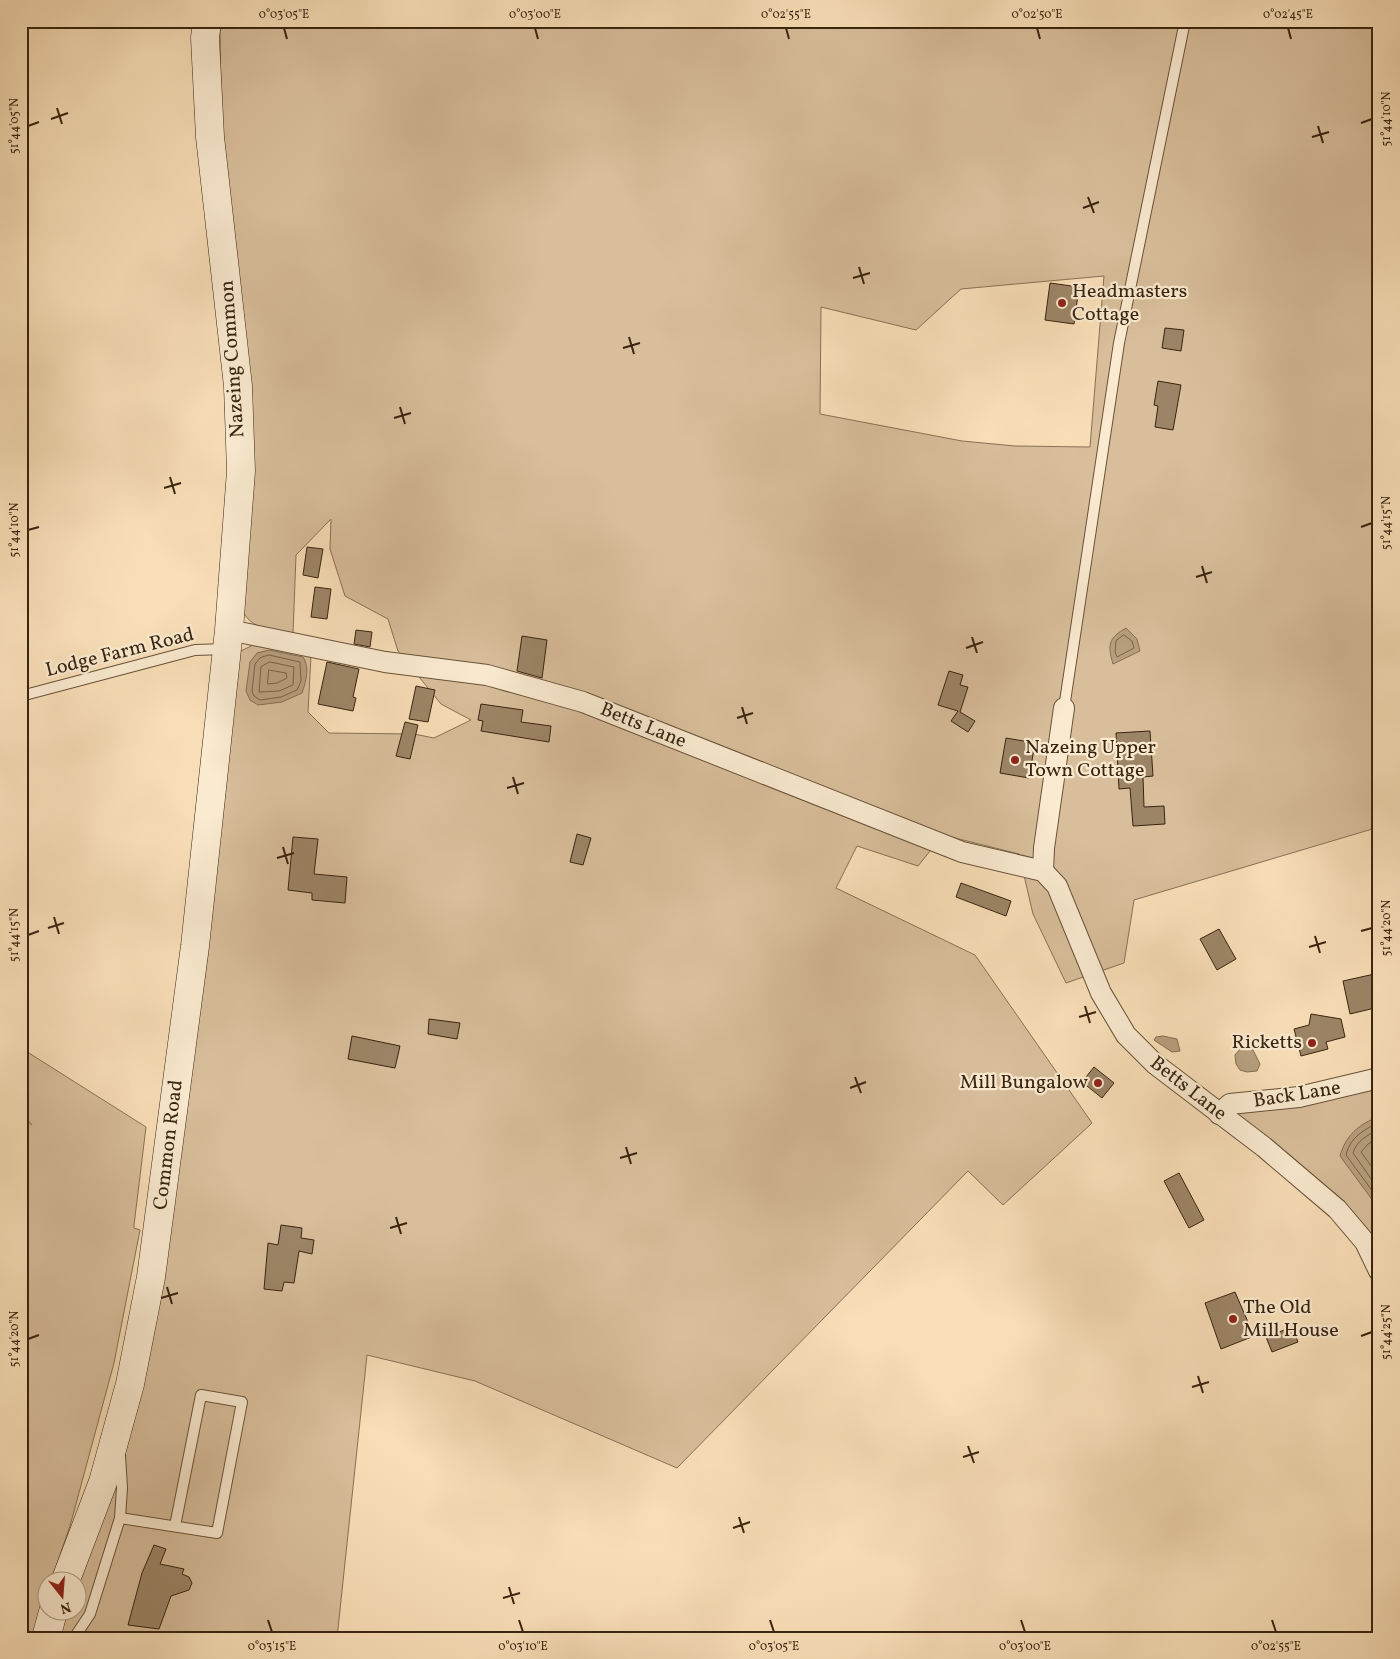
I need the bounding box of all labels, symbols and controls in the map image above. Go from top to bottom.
text: 0°03'05"E [259,7,309,23]
text: 0°03'00"E [509,7,561,23]
text: 0°02'55"E [761,7,811,23]
text: 0°02'50"E [1012,7,1062,23]
text: 0°02'45"E [1263,7,1313,23]
text: 51°44'10"N [1379,91,1395,146]
text: 51°44'05"N [7,98,23,154]
place label: Headmasters Cottage [1072,278,1187,329]
street label: Nazeing Common [214,279,252,439]
marker: Headmasters Cottage [1056,297,1068,309]
text: 51°44'15"N [1379,496,1395,550]
text: 51°44'10"N [7,502,23,557]
street label: Lodge Farm Road [43,621,197,685]
street label: Betts Lane [596,696,690,756]
place label: Nazeing Upper Town Cottage [1025,734,1156,785]
marker: Nazeing Upper Town Cottage [1009,754,1021,766]
text: 51°44'20"N [1379,900,1395,956]
text: 51°44'15"N [7,908,23,962]
place label: Ricketts [1231,1029,1302,1057]
marker: Ricketts [1306,1037,1318,1049]
street label: Betts Lane [1144,1050,1232,1128]
place label: Mill Bungalow [960,1069,1089,1097]
street label: Back Lane [1251,1074,1343,1116]
marker: Mill Bungalow [1092,1077,1104,1089]
street label: Common Road [147,1078,191,1212]
place label: The Old Mill House [1243,1294,1339,1345]
text: 51°44'25"N [1379,1304,1395,1360]
text: 51°44'20"N [7,1311,23,1367]
marker: The Old Mill House [1227,1313,1239,1325]
north arrow [38,1572,88,1622]
text: N [58,1596,73,1618]
text: 0°03'15"E [248,1639,296,1655]
text: 0°03'10"E [498,1639,548,1655]
text: 0°03'05"E [749,1639,799,1655]
text: 0°03'00"E [999,1639,1051,1655]
text: 0°02'55"E [1251,1639,1301,1655]

